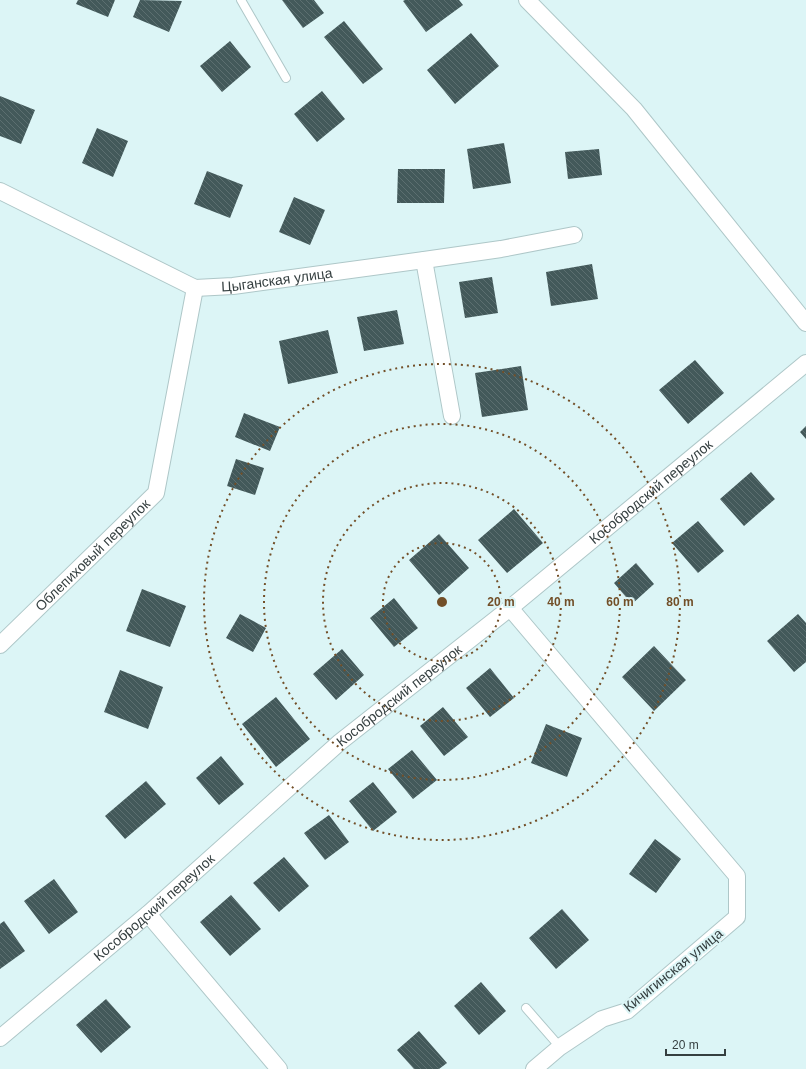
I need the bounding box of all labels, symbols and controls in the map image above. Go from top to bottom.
street label: Цыганская улица [221,265,334,295]
street label: Кособродский переулок [586,435,716,547]
street label: Облепиховый переулок [32,495,154,614]
centre of rings [435,595,449,609]
text: 20 m [487,595,515,609]
text: 40 m [547,595,575,609]
text: 60 m [606,595,634,609]
text: 80 m [666,595,694,609]
street label: Кособродский переулок [333,641,465,750]
street label: Кособродский переулок [90,850,218,964]
street label: Кичигинская улица [620,925,726,1015]
scale bar [666,1031,725,1057]
text: 20 m [672,1038,699,1052]

